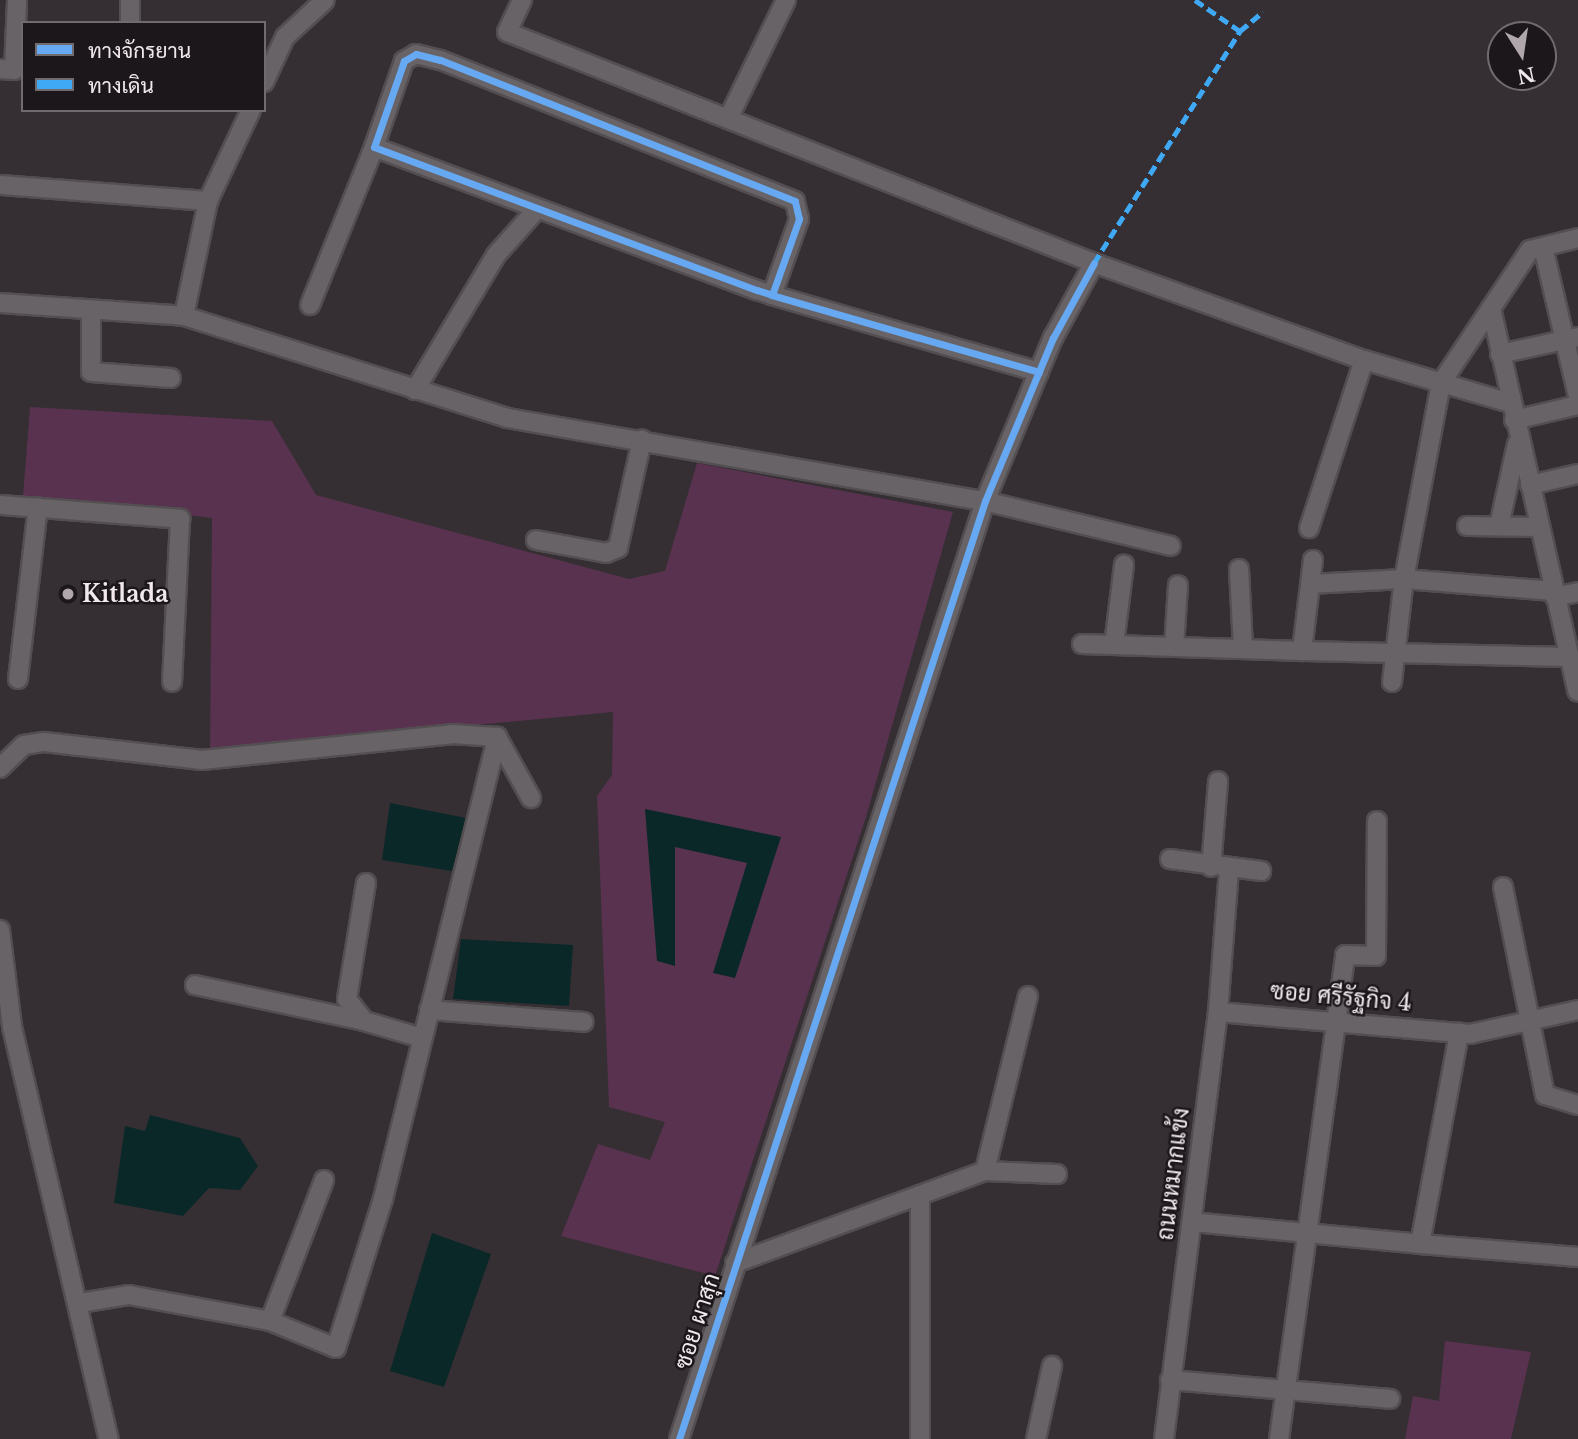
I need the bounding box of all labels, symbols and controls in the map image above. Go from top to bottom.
legend [21,21,266,112]
north arrow [1487,21,1557,91]
text: ทางจักรยาน [88,38,191,64]
text: N [1515,62,1537,88]
text: ทางเดิน [88,73,154,99]
place label: Kitlada [82,580,169,608]
marker: Kitlada [60,586,76,602]
street label: ซอย ศรีรัฐกิจ 4 [1269,977,1413,1017]
street label: ถนนหมากแข้ง [1151,1106,1195,1242]
street label: ซอย ผาสุก [669,1269,725,1373]

